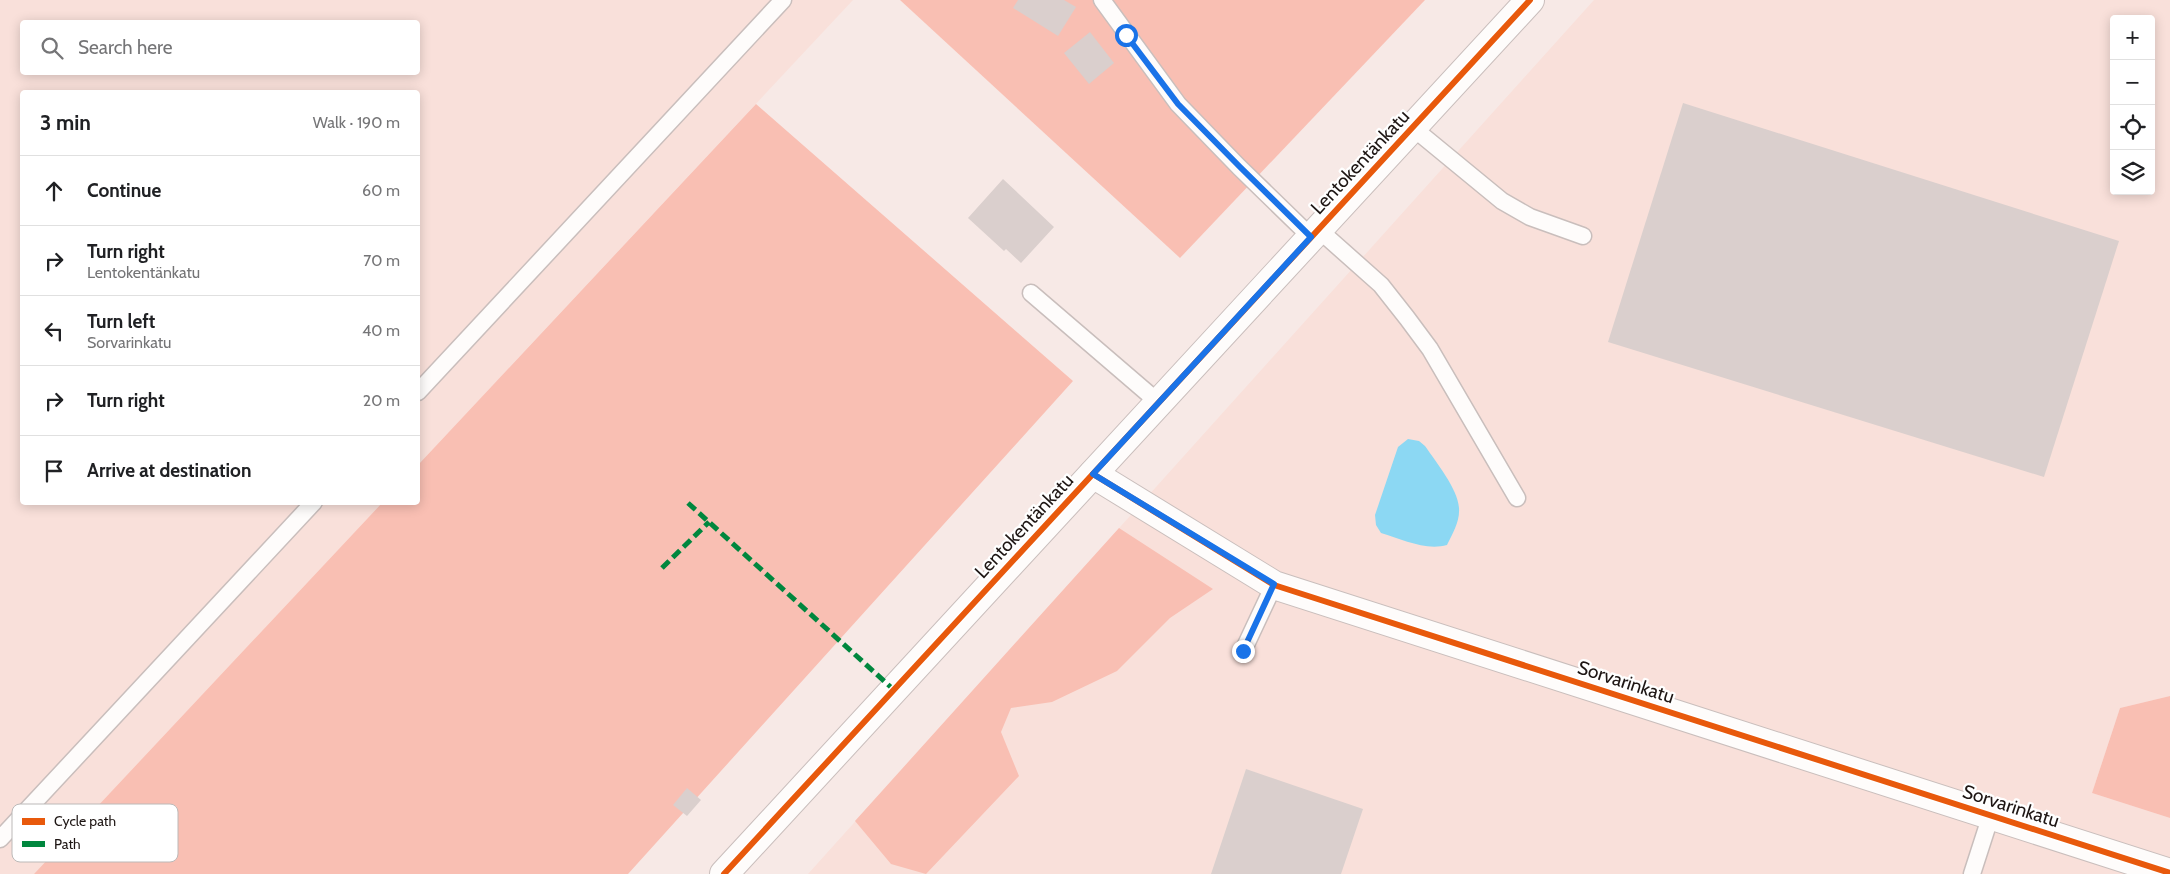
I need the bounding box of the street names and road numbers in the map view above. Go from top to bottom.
street label: Lentokentänkatu [1306,105,1414,219]
street label: Lentokentänkatu [970,469,1078,583]
street label: Sorvarinkatu [1575,656,1677,708]
street label: Sorvarinkatu [1960,780,2062,832]

